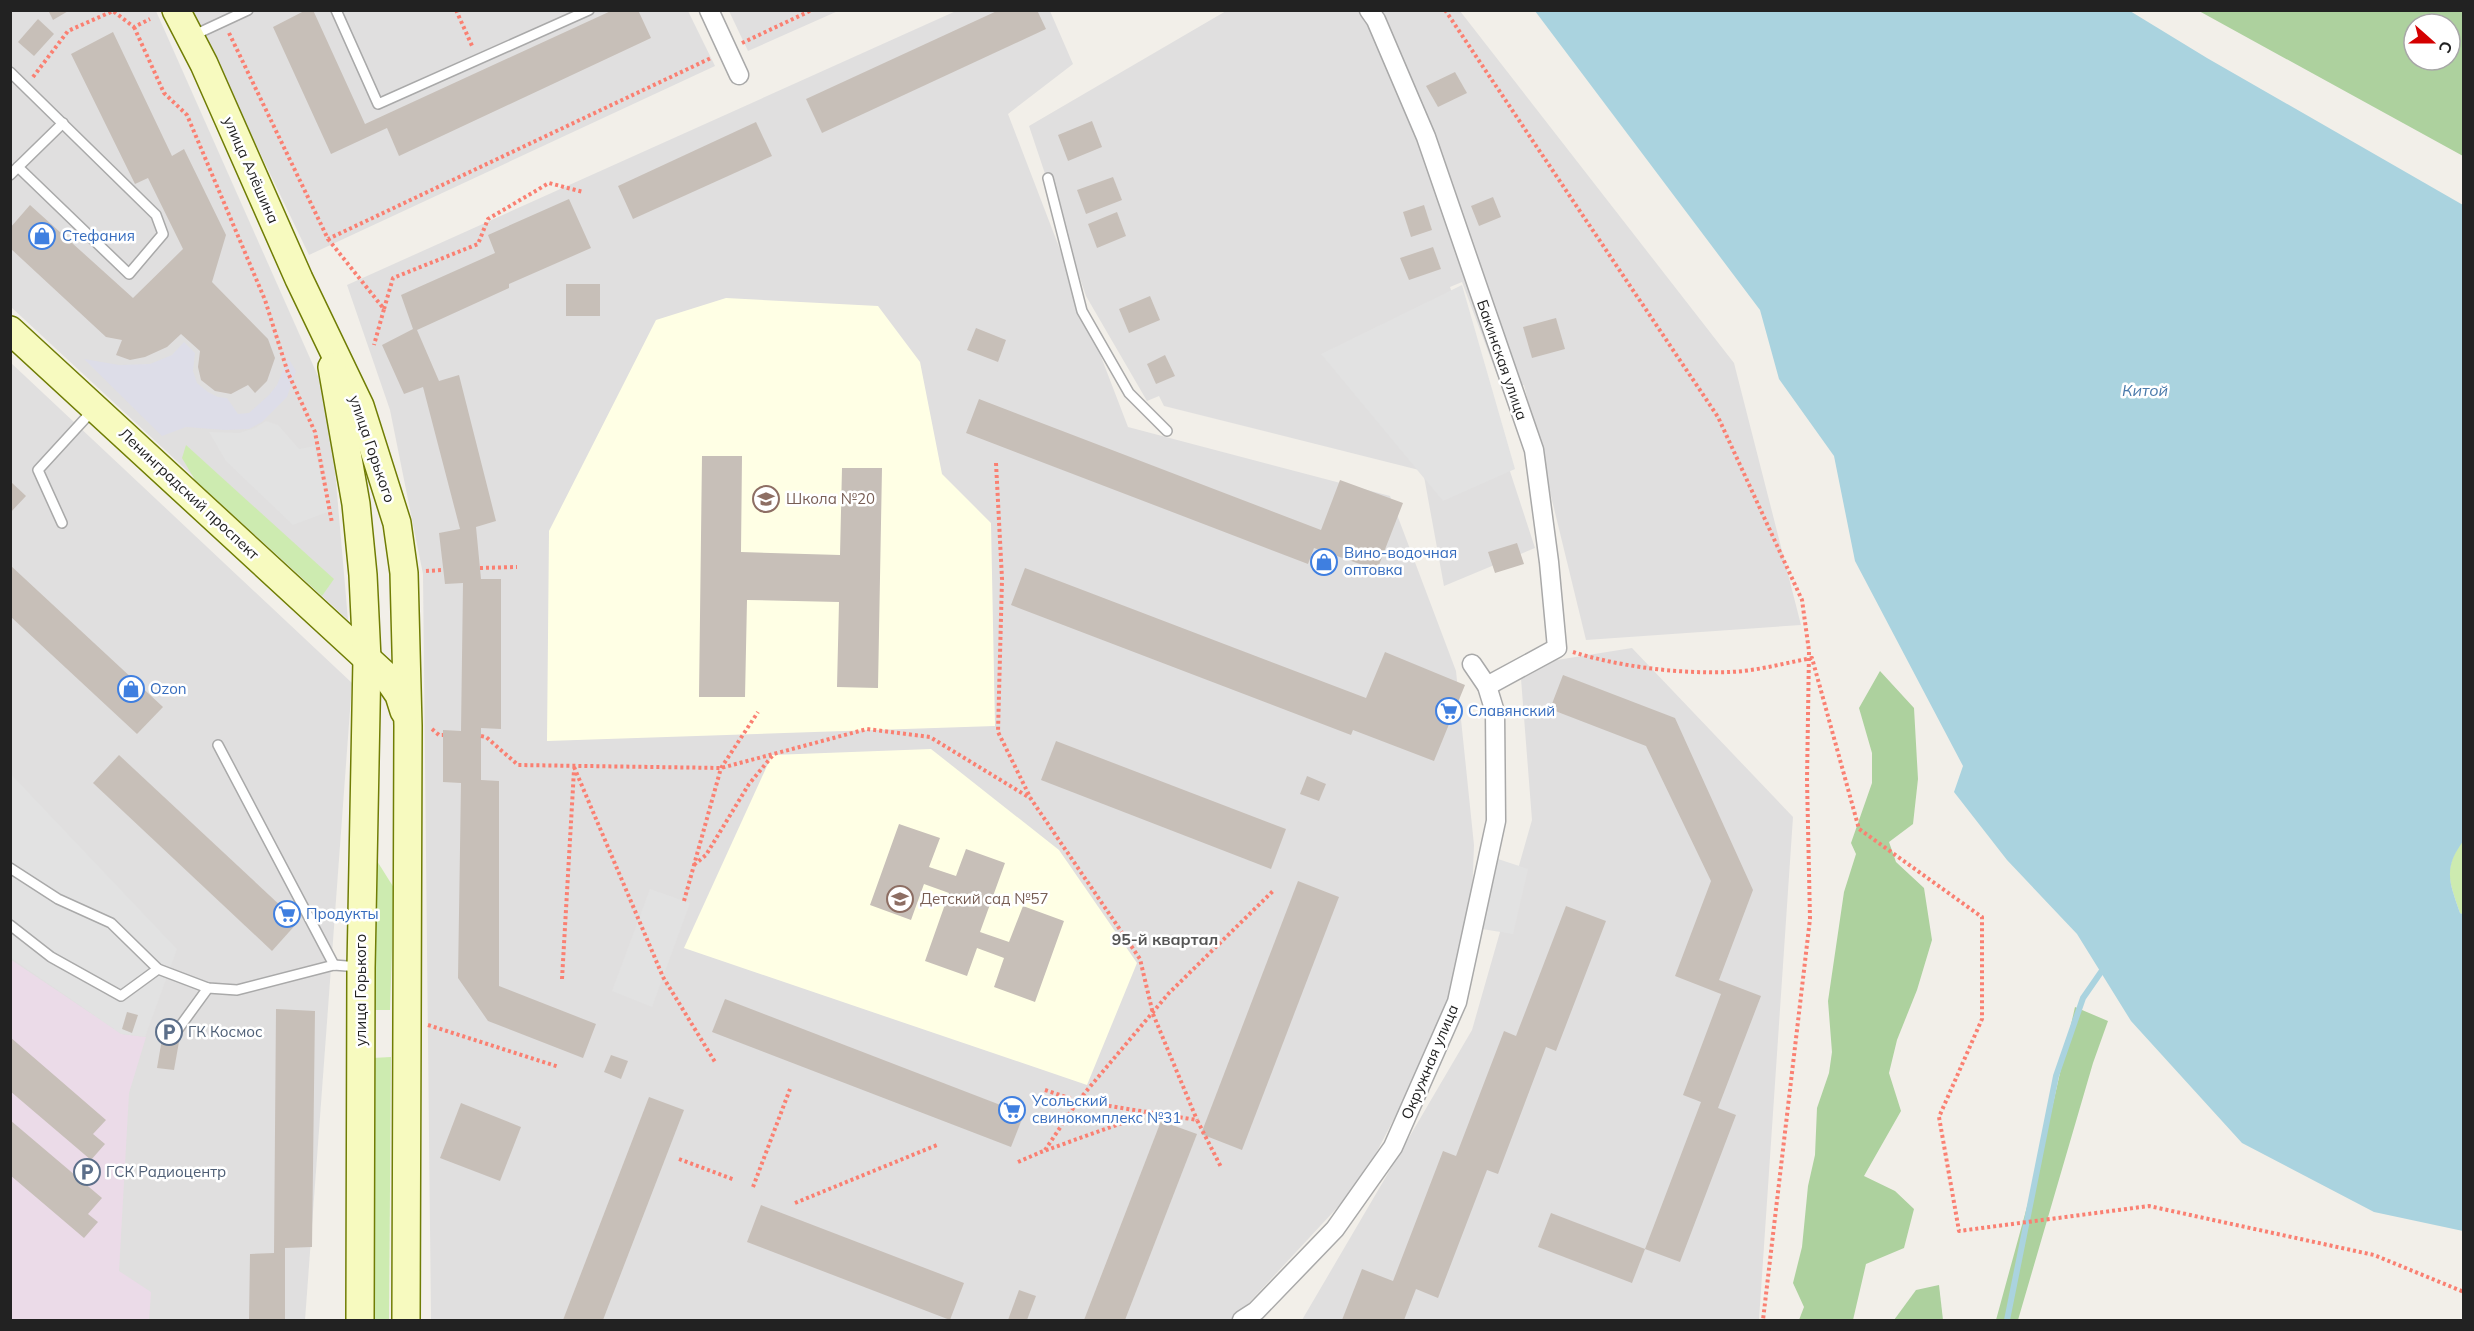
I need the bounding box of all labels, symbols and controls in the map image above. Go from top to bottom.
north arrow [2402,12,2462,72]
text: С [2435,39,2457,56]
street label: улица Алёшина [219,113,284,226]
shop icon: Стефания [27,221,57,251]
place label: Стефания [62,226,135,245]
street label: Бакинская улица [1473,297,1532,422]
water label: Китой [2122,380,2168,400]
street label: улица Горького [345,393,400,505]
street label: Ленинградский проспект [115,424,263,564]
school or university icon: Школа №20 [751,484,781,514]
place label: Школа №20 [786,489,875,508]
place label: Вино-водочная оптовка [1344,543,1457,579]
shop icon: Вино-водочная оптовка [1309,547,1339,577]
shop icon: Ozon [116,674,146,704]
place label: Ozon [150,679,187,698]
supermarket icon: Славянский [1434,696,1464,726]
place label: Славянский [1468,701,1555,720]
school or university icon: Детский сад №57 [885,884,915,914]
place label: Детский сад №57 [920,889,1049,908]
supermarket icon: Продукты [272,899,302,929]
place label: Продукты [306,904,379,923]
district label: 95-й квартал [1112,929,1218,949]
street label: улица Горького [351,934,370,1046]
street label: Окружная улица [1397,1002,1462,1122]
parking icon: ГК Космос [154,1017,184,1047]
place label: ГК Космос [188,1022,263,1041]
place label: Усольский свинокомплекс №31 [1031,1091,1181,1127]
supermarket icon: Усольский свинокомплекс №31 [997,1095,1027,1125]
parking icon: ГСК Радиоцентр [72,1157,102,1187]
place label: ГСК Радиоцентр [106,1162,226,1181]

